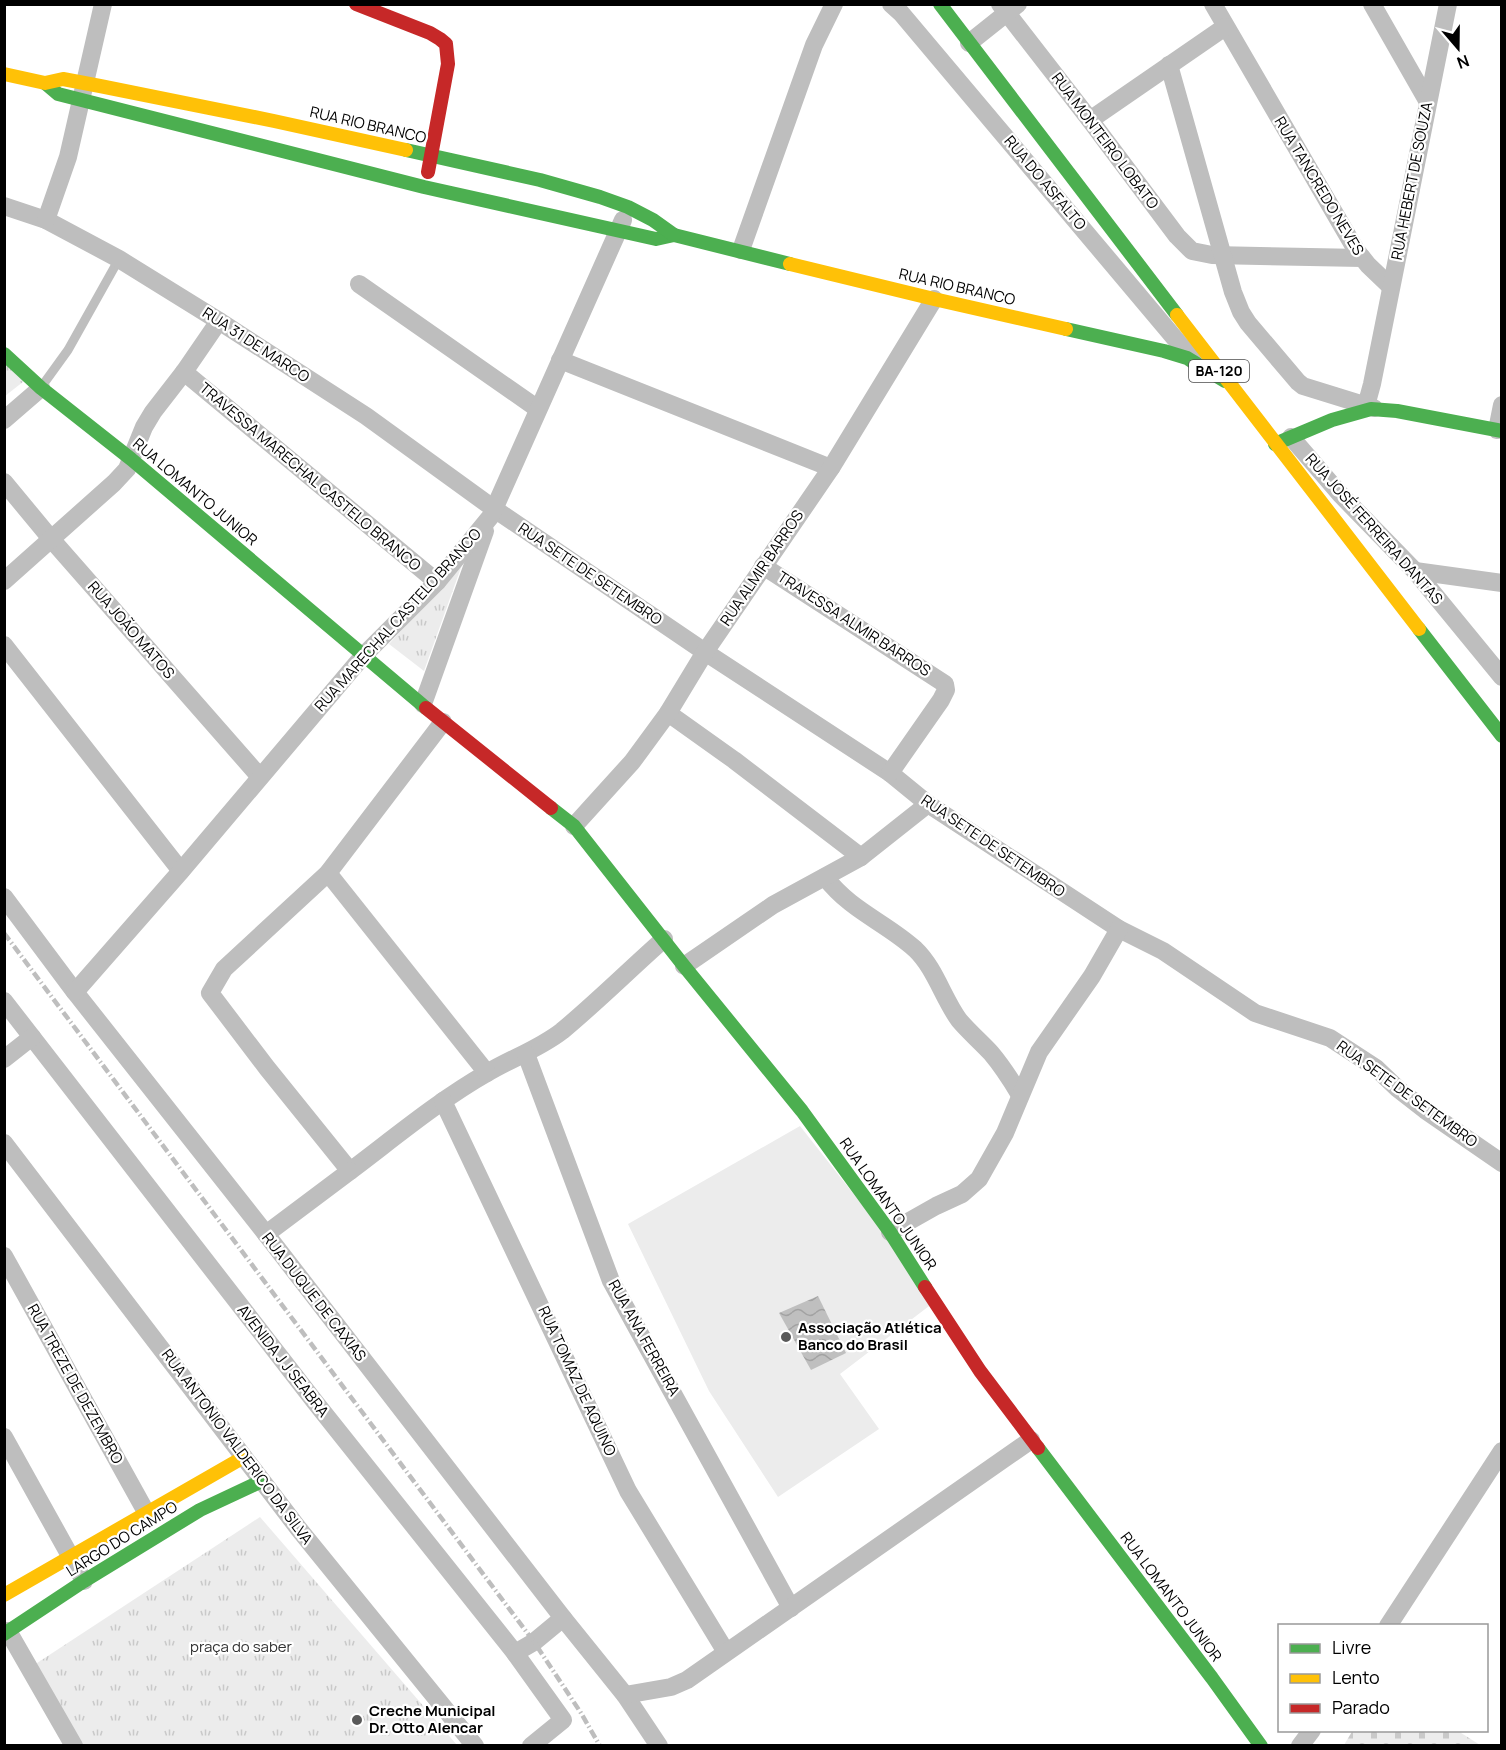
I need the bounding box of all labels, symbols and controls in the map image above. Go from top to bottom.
north arrow [1428,18,1488,78]
text: N [1454,50,1472,74]
street label: RUA MONTEIRO LOBATO [1047,68,1164,213]
street label: RUA HEBERT DE SOUZA [1386,100,1437,262]
street label: RUA RIO BRANCO [308,101,429,148]
street label: RUA TANCREDO NEVES [1270,112,1369,259]
street label: RUA DO ASFALTO [1000,131,1091,234]
street label: RUA RIO BRANCO [897,263,1018,310]
street label: RUA 31 DE MARCO [199,302,314,387]
road number: BA-120 [1189,360,1249,382]
street label: TRAVESSA MARECHAL CASTELO BRANCO [195,378,426,576]
street label: RUA LOMANTO JUNIOR [128,433,262,550]
street label: RUA JOSÉ FERREIRA DANTAS [1301,449,1448,609]
street label: RUA ALMIR BARROS [715,506,808,630]
street label: RUA SETE DE SETEMBRO [514,518,666,630]
street label: RUA MARECHAL CASTELO BRANCO [310,523,486,716]
street label: TRAVESSA ALMIR BARROS [774,566,935,681]
street label: RUA JOÃO MATOS [83,576,180,683]
street label: RUA SETE DE SETEMBRO [917,790,1069,902]
street label: RUA SETE DE SETEMBRO [1333,1035,1482,1152]
street label: RUA LOMANTO JUNIOR [835,1133,942,1274]
street label: RUA DUQUE DE CAXIAS [257,1228,371,1365]
street label: RUA ANA FERREIRA [604,1276,685,1400]
street label: RUA TREZE DE DEZEMBRO [23,1300,128,1468]
street label: AVENIDA J J SEABRA [233,1300,334,1422]
street label: RUA TOMAZ DE AQUINO [533,1302,621,1459]
place label: Associação Atlética Banco do Brasil [798,1317,942,1355]
marker: Associação Atlética Banco do Brasil [779,1330,793,1344]
street label: RUA ANTONIO VALDERICO DA SILVA [157,1345,318,1549]
street label: LARGO DO CAMPO [62,1496,181,1581]
street label: RUA LOMANTO JUNIOR [1116,1528,1227,1666]
legend [1278,1624,1488,1732]
text: Livre [1332,1635,1371,1659]
park label: praça do saber [190,1636,293,1657]
text: Lento [1332,1665,1380,1689]
text: Parado [1332,1695,1390,1719]
place label: Creche Municipal Dr. Otto Alencar [369,1700,496,1738]
marker: Creche Municipal Dr. Otto Alencar [350,1713,364,1727]

